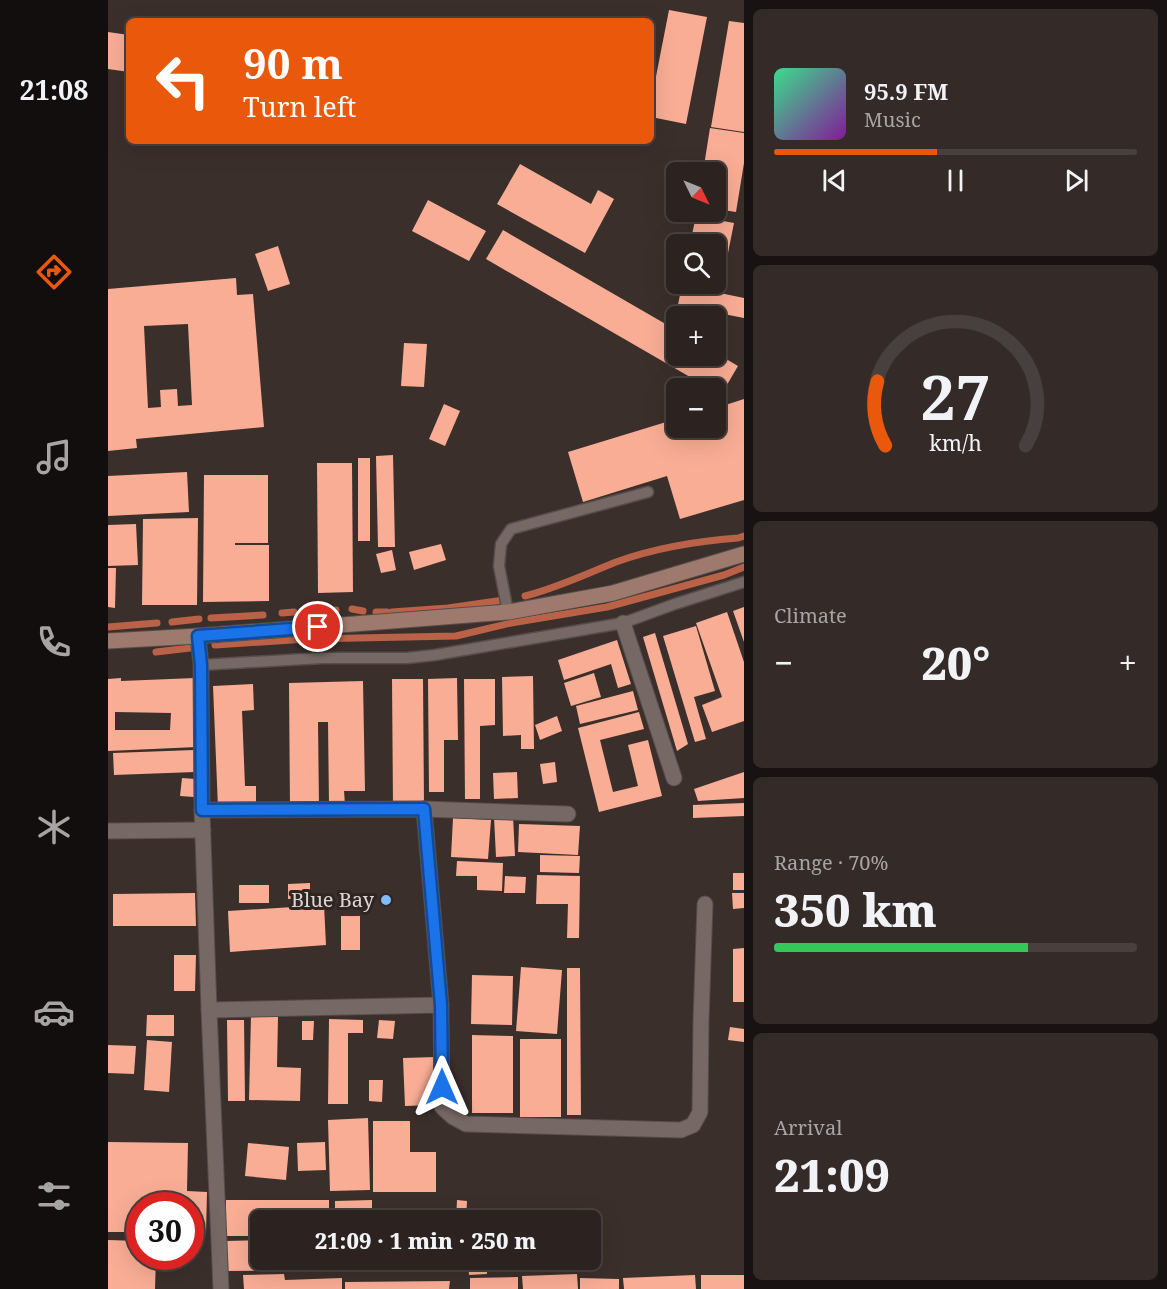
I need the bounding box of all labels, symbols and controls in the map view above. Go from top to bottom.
text: 90 m [243,34,343,91]
icon: left [144,42,222,120]
text: 21:08 [19,71,89,108]
text: 95.9 FM [864,76,948,106]
text: Turn left [243,88,356,125]
text: Music [864,106,921,133]
north arrow [666,162,726,222]
map controls [666,162,726,438]
icon: previous [818,164,851,197]
icon: pause [939,164,972,197]
icon: next [1060,164,1093,197]
button: search [666,234,726,294]
icon: directions [33,251,75,293]
button: + [666,306,726,366]
text: 27 [920,353,991,438]
button: − [666,378,726,438]
text: km/h [929,428,982,457]
icon: music [33,436,75,478]
pin [292,601,343,652]
text: Climate [774,602,847,629]
icon: arrive [301,610,334,643]
icon: phone [33,621,75,663]
text: 20° [921,632,990,693]
text: − [774,640,793,685]
text: + [1119,640,1137,685]
icon: climate [33,806,75,848]
text: Range · 70% [774,849,888,876]
text: 350 km [774,879,937,940]
place label: Blue Bay [291,886,375,913]
marker: Blue Bay [379,893,393,907]
icon: car [33,991,75,1033]
position arrow [410,1055,474,1119]
text: Arrival [774,1114,842,1141]
text: 21:09 [774,1144,890,1205]
icon: filters [33,1175,75,1217]
speed limit sign: 30 [126,1192,204,1270]
text: 21:09 · 1 min · 250 m [315,1225,536,1255]

